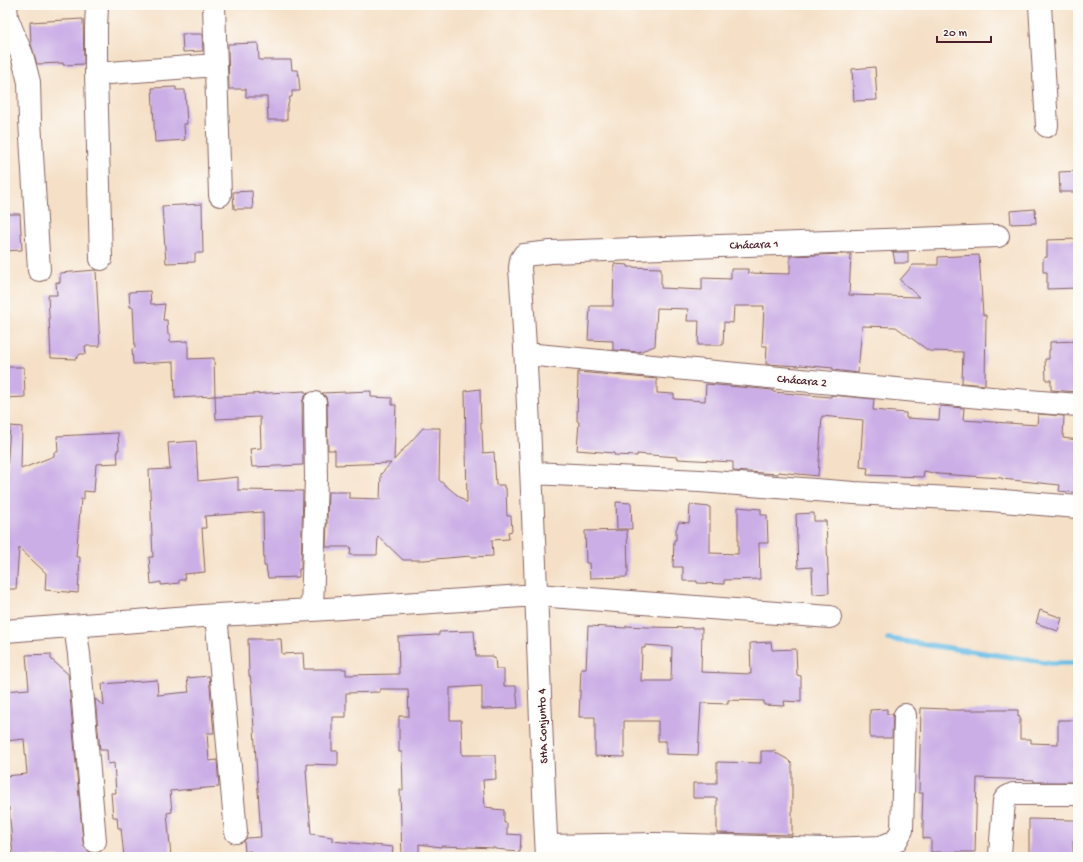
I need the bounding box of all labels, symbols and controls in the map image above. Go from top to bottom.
scale bar [937,18,991,44]
text: 20 m [943,27,968,41]
street label: Chácara 1 [729,238,779,254]
street label: Chácara 2 [776,373,827,391]
street label: SHA Conjunto 4 [536,688,552,764]

